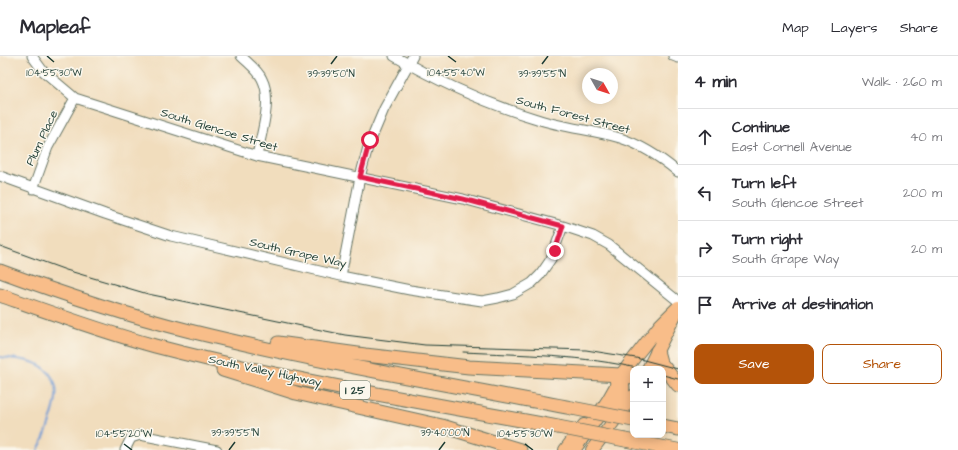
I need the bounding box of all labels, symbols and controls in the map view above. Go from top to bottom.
text: Mapleaf [20,14,90,41]
text: Map [782,18,809,38]
text: Layers [831,18,878,38]
text: Share [900,18,938,38]
text: 104°55'30"W [26,66,82,80]
text: 104°55'40"W [427,66,485,80]
text: 39°39'50"N [307,67,355,81]
text: 39°39'55"N [518,67,566,81]
north arrow [582,68,618,104]
text: 4 min [694,70,737,94]
text: Walk · 260 m [862,73,942,91]
street label: South Forest Street [514,92,632,138]
street label: South Glencoe Street [158,104,280,156]
street label: Plum Place [22,107,62,169]
text: Continue [732,117,790,138]
icon: ahead [694,126,716,148]
text: 40 m [910,128,942,146]
route start [361,131,379,149]
text: East Cornell Avenue [732,138,852,156]
text: Turn left [732,173,796,194]
icon: left [694,182,716,204]
text: 200 m [903,184,942,202]
text: South Glencoe Street [732,194,864,212]
text: Turn right [732,229,803,250]
street label: South Grape Way [248,234,349,274]
icon: right [694,238,716,260]
text: 20 m [911,240,942,258]
route end [546,242,564,260]
text: South Grape Way [732,250,839,268]
icon: arrive [694,294,716,316]
text: Arrive at destination [732,294,873,315]
button: Save [694,344,814,384]
button: Share [822,344,942,384]
street label: South Valley Highway [207,351,323,392]
map controls [630,366,666,438]
button: + [630,366,666,402]
road number: I 25 [340,381,370,399]
button: − [630,402,666,438]
text: 39°39'55"N [211,426,259,440]
text: 39°40'00"N [421,426,469,440]
text: 104°55'20"W [96,427,153,441]
text: 104°55'30"W [497,427,553,441]

